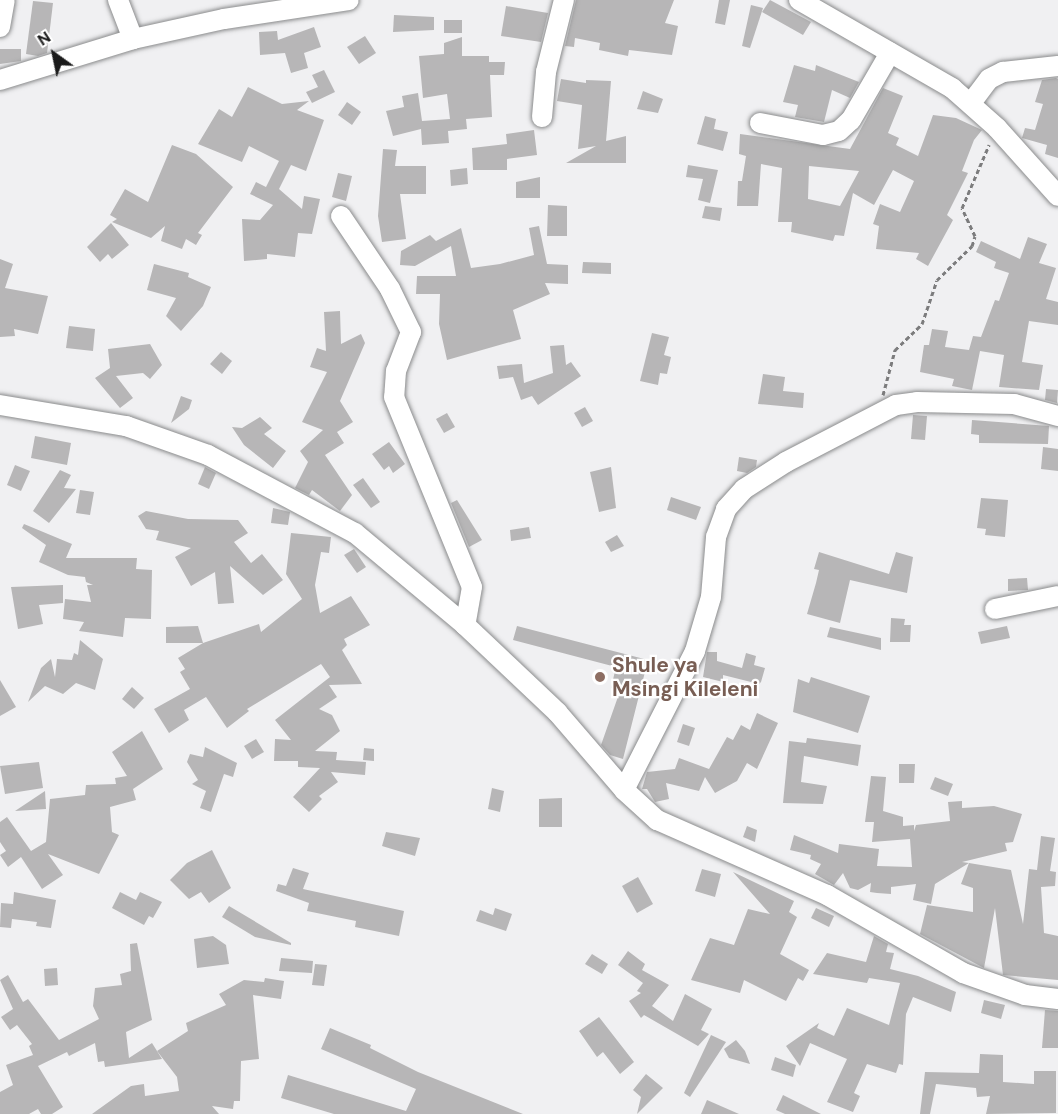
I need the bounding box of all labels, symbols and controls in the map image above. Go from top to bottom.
north arrow [24,24,84,84]
text: N [33,27,55,50]
place label: Shule ya Msingi Kileleni [612,652,758,702]
marker: Shule ya Msingi Kileleni [593,670,607,684]

